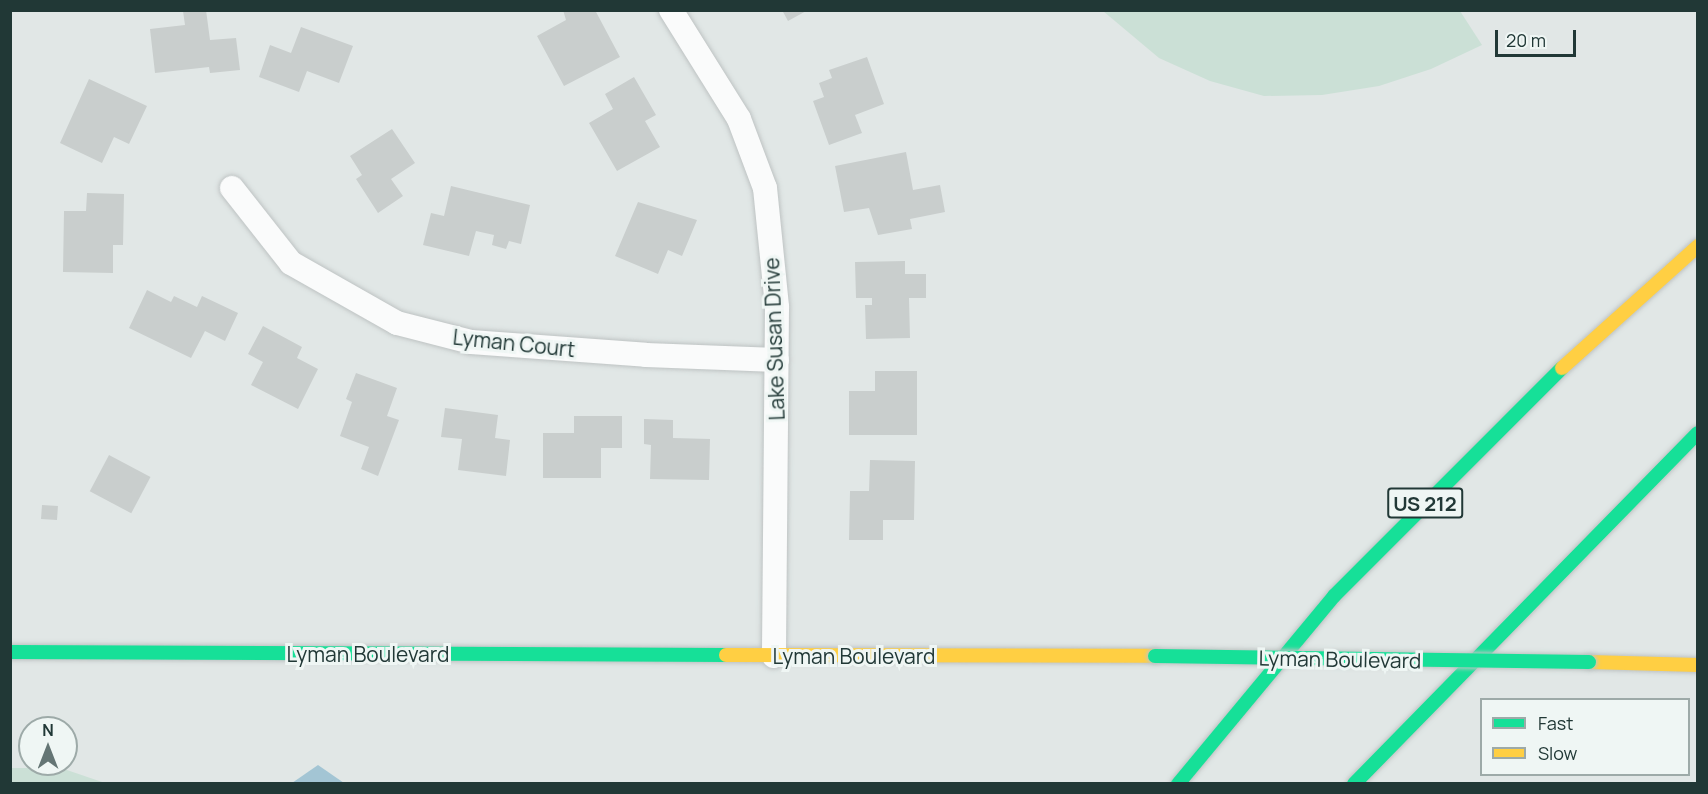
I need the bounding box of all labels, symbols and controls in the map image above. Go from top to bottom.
scale bar [1498,18,1579,56]
text: 20 m [1506,28,1546,52]
street label: Lake Susan Drive [759,257,789,421]
street label: Lyman Court [452,324,576,362]
road number: US 212 [1386,486,1464,520]
street label: Lyman Boulevard [287,641,449,667]
street label: Lyman Boulevard [773,643,935,669]
street label: Lyman Boulevard [1258,645,1422,673]
legend [1480,698,1690,776]
text: Fast [1538,711,1573,735]
north arrow [18,716,78,776]
text: N [42,719,54,741]
text: Slow [1538,741,1577,765]

